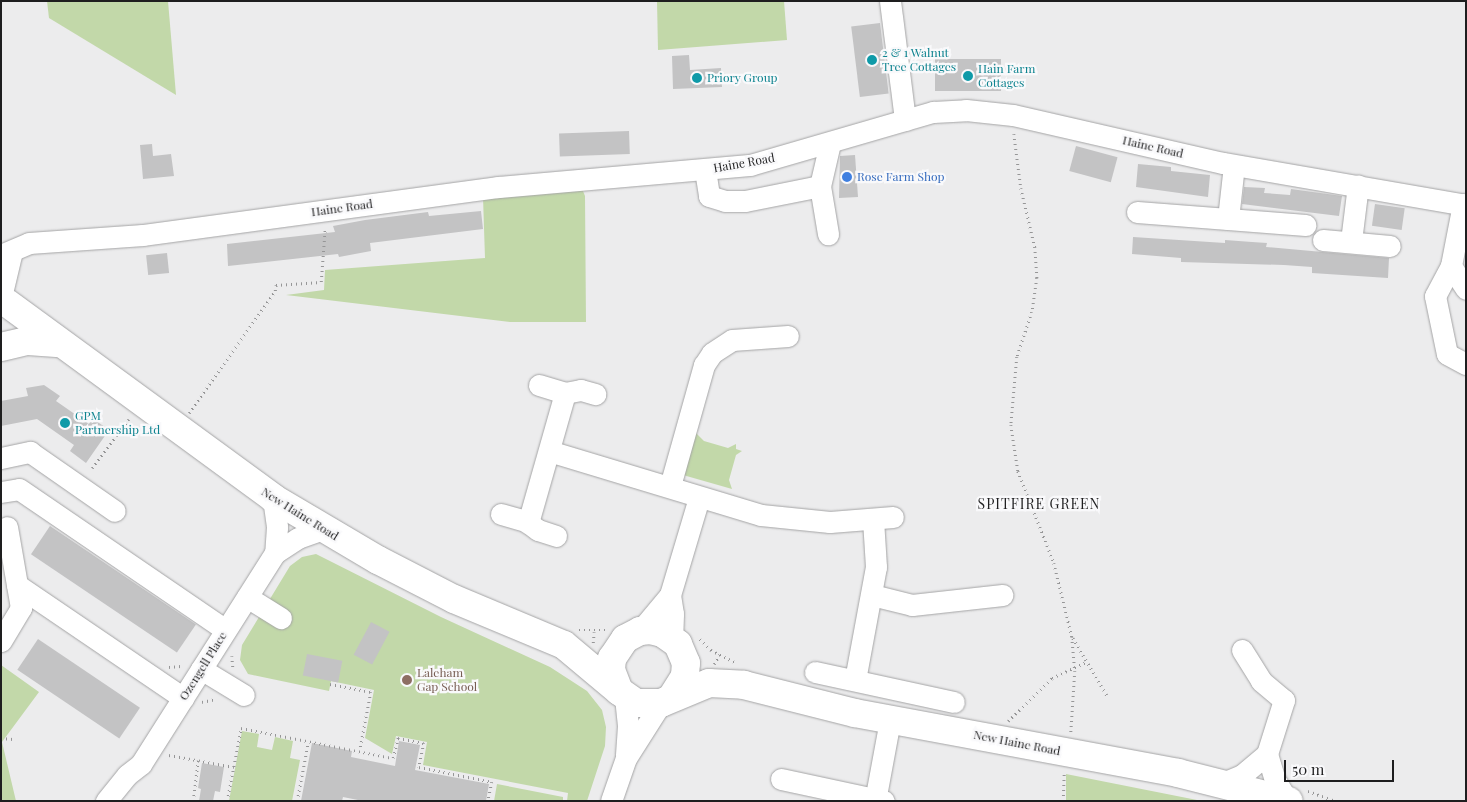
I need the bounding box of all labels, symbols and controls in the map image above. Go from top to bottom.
place label: 2 & 1 Walnut Tree Cottages [882,46,956,74]
marker: 2 & 1 Walnut Tree Cottages [866,54,878,66]
place label: Hain Farm Cottages [978,62,1035,90]
marker: Hain Farm Cottages [962,70,974,82]
place label: Priory Group [707,71,778,85]
marker: Priory Group [691,72,703,84]
street label: Haine Road [1121,133,1185,161]
street label: Haine Road [712,151,776,175]
place label: Rose Farm Shop [857,170,944,184]
marker: Rose Farm Shop [841,171,853,183]
street label: Haine Road [310,197,374,219]
place label: GPM Partnership Ltd [75,409,160,437]
marker: GPM Partnership Ltd [59,417,71,429]
street label: New Haine Road [259,484,341,544]
district label: SPITFIRE GREEN [976,496,1102,512]
street label: Ozengell Place [176,629,230,703]
place label: Laleham Gap School [417,666,477,694]
marker: Laleham Gap School [401,674,413,686]
street label: New Haine Road [972,727,1062,759]
scale bar [1287,750,1397,782]
text: 50 m [1292,759,1324,779]

